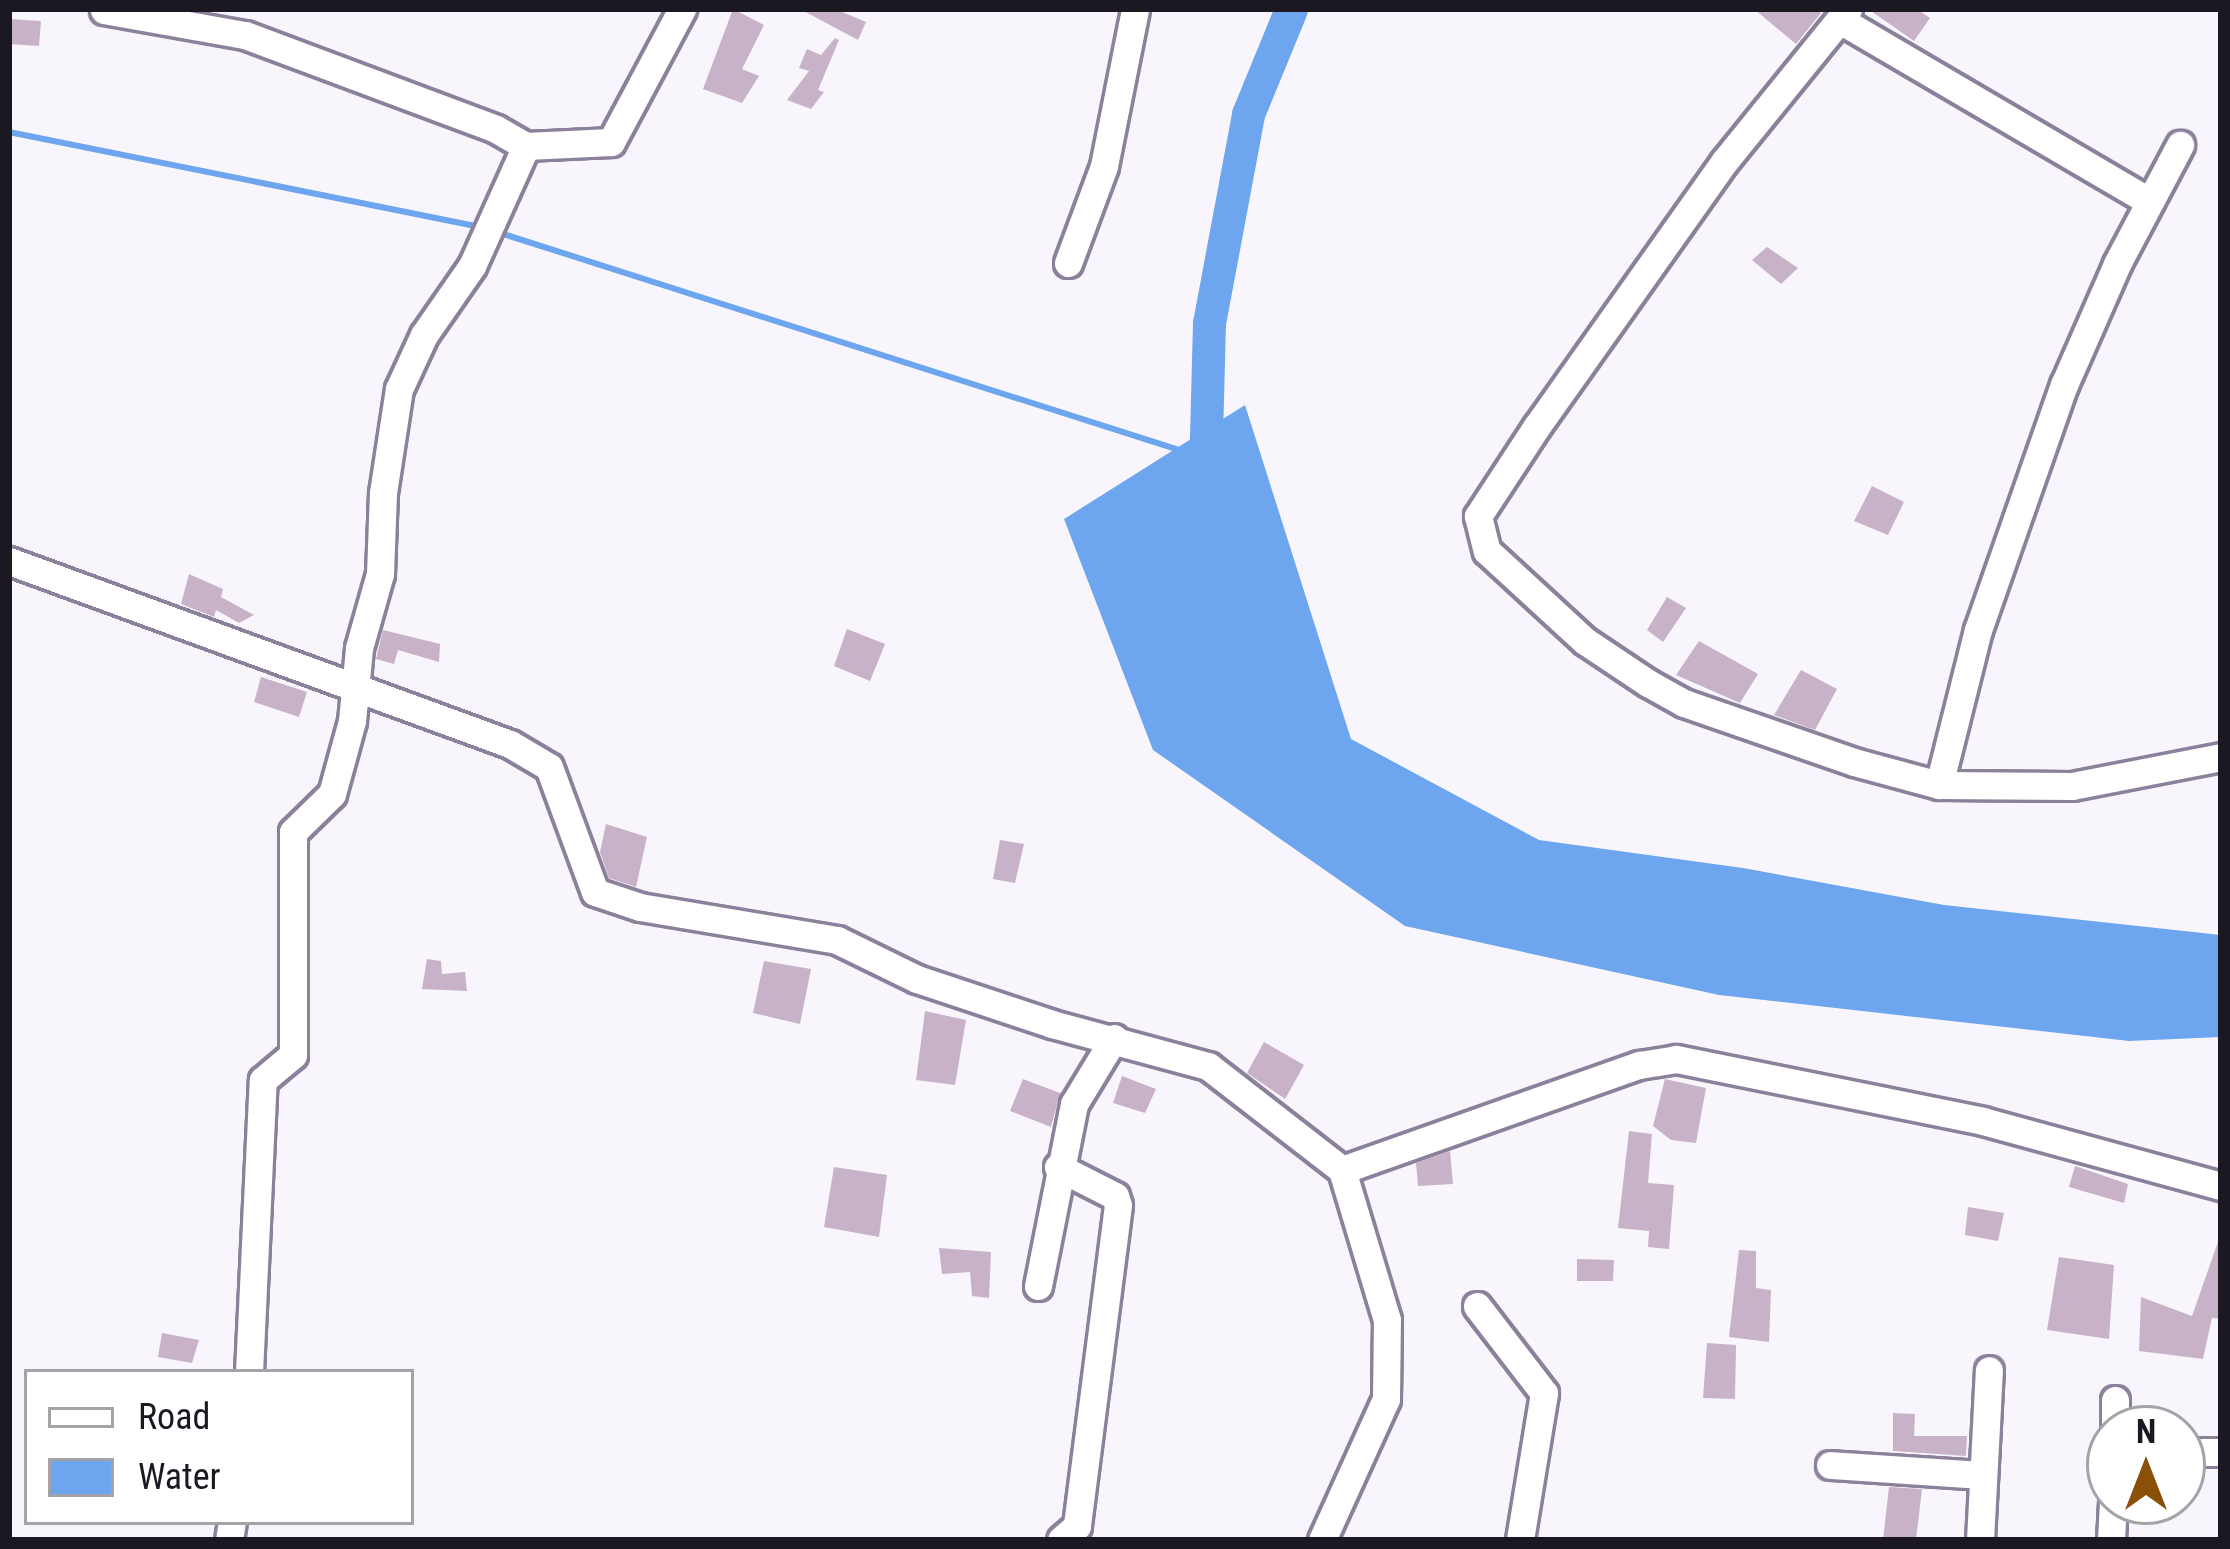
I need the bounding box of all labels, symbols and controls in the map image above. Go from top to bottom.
legend [24,1369,414,1525]
text: Road [138,1396,210,1438]
north arrow [2086,1405,2206,1525]
text: N [2136,1412,2156,1451]
text: Water [138,1456,221,1498]

